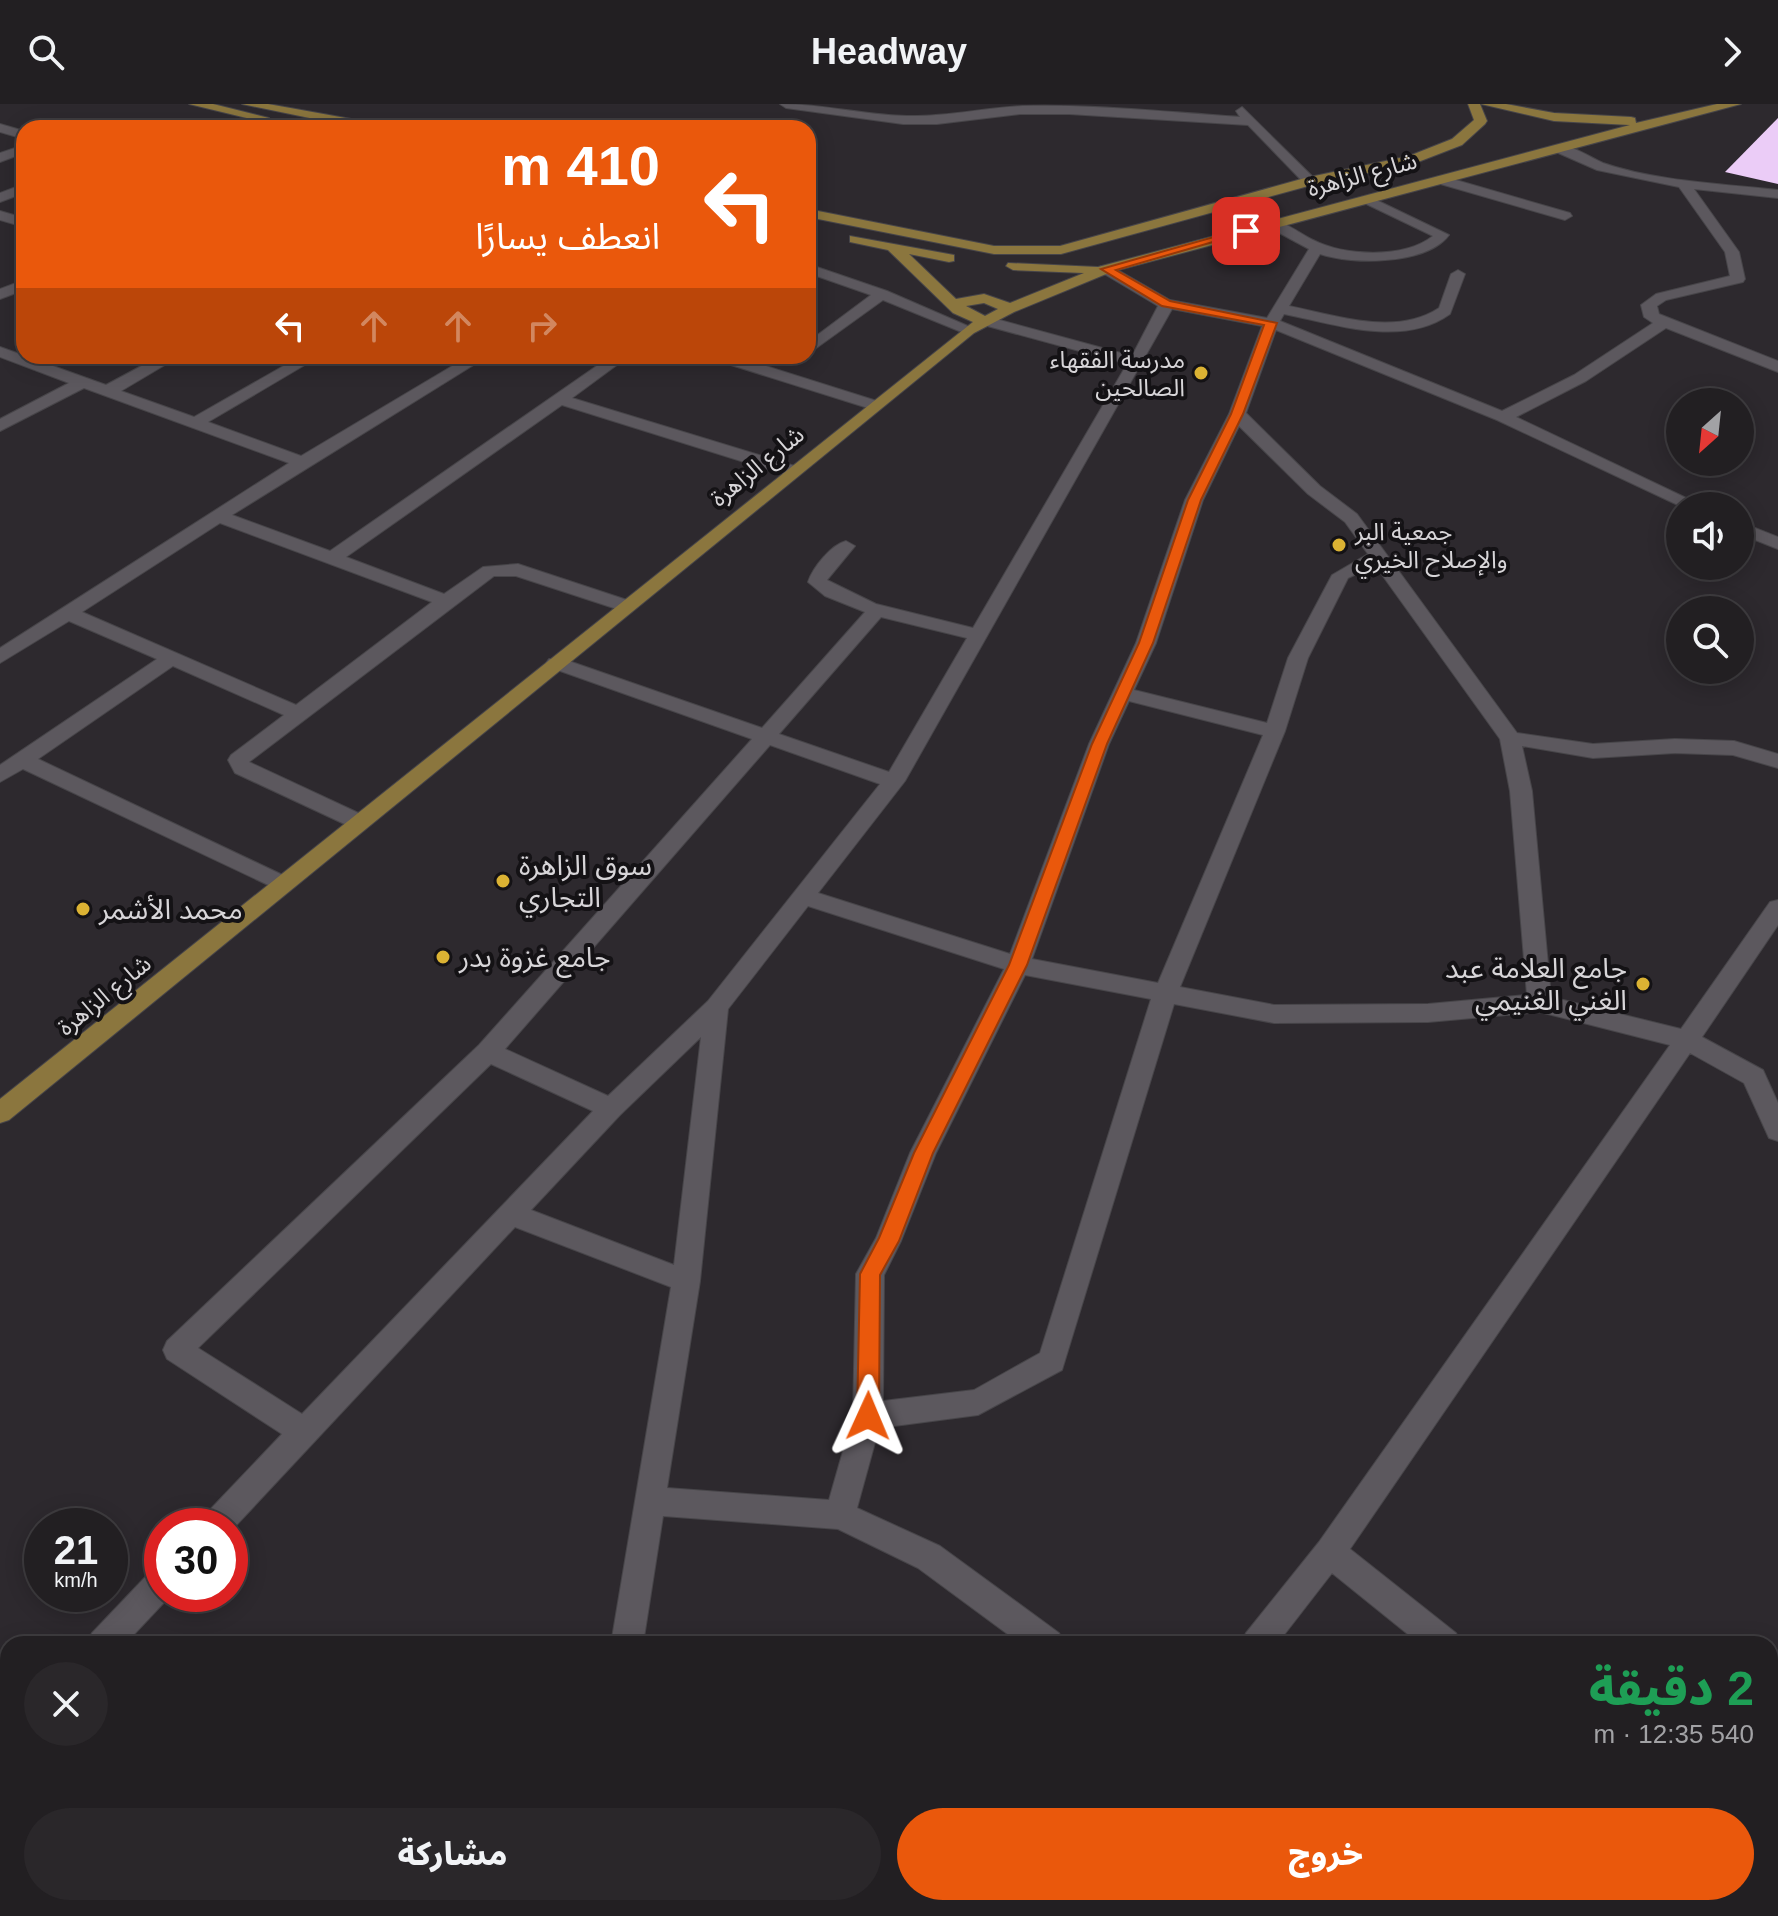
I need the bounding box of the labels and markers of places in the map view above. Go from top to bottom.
pin [1212,197,1280,265]
place label: مدرسة الفقهاء الصالحين [1050,346,1185,401]
marker: مدرسة الفقهاء الصالحين [1192,364,1210,382]
place label: جمعية البر والإصلاح الخيري [1354,518,1507,578]
marker: جمعية البر والإصلاح الخيري [1330,536,1348,554]
place label: سوق الزاهرة التجاري [519,850,652,918]
marker: سوق الزاهرة التجاري [494,872,512,890]
place label: محمد الأشمر [98,894,243,926]
marker: محمد الأشمر [74,900,92,918]
place label: جامع غزوة بدر [458,942,611,978]
marker: جامع غزوة بدر [434,948,452,966]
place label: جامع العلامة عبد الغني الغنيمي [1445,953,1627,1021]
marker: جامع العلامة عبد الغني الغنيمي [1634,975,1652,993]

